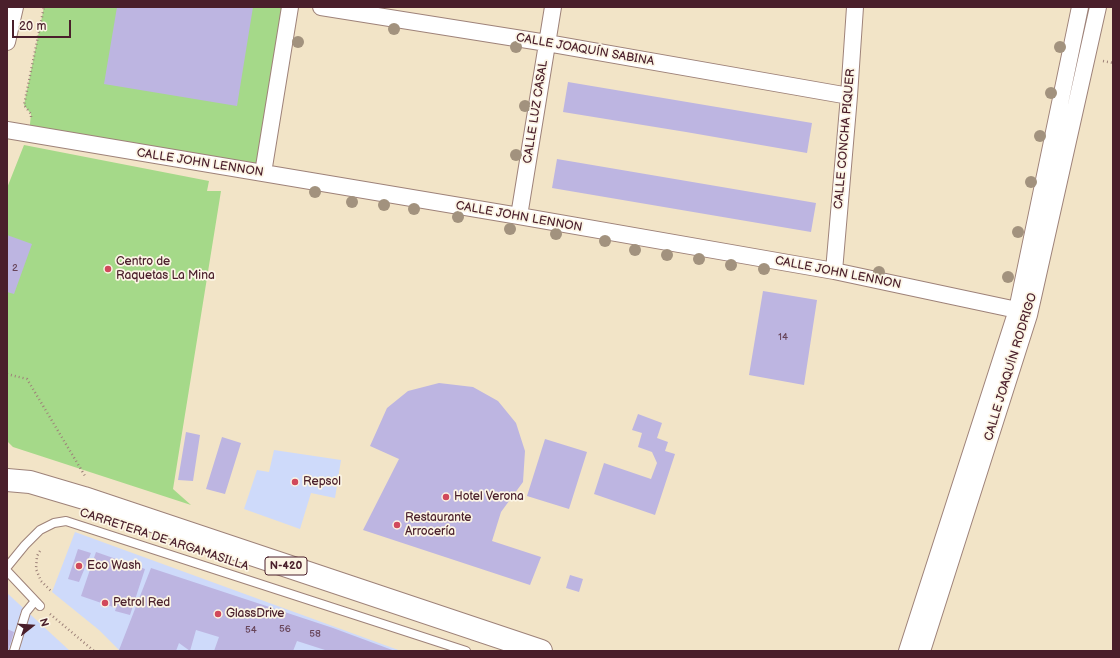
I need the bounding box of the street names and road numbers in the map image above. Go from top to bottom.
street label: CALLE JOAQUÍN SABINA [515,31,655,69]
street label: CALLE LUZ CASAL [521,59,551,165]
street label: CALLE CONCHA PIQUER [832,68,858,210]
street label: CALLE JOHN LENNON [135,146,265,180]
street label: CALLE JOHN LENNON [455,199,583,235]
street label: CALLE JOHN LENNON [774,254,902,292]
street label: CALLE JOAQUÍN RODRIGO [982,291,1040,443]
street label: CARRETERA DE ARGAMASILLA [78,506,250,574]
road number: N-420 [265,557,307,575]

